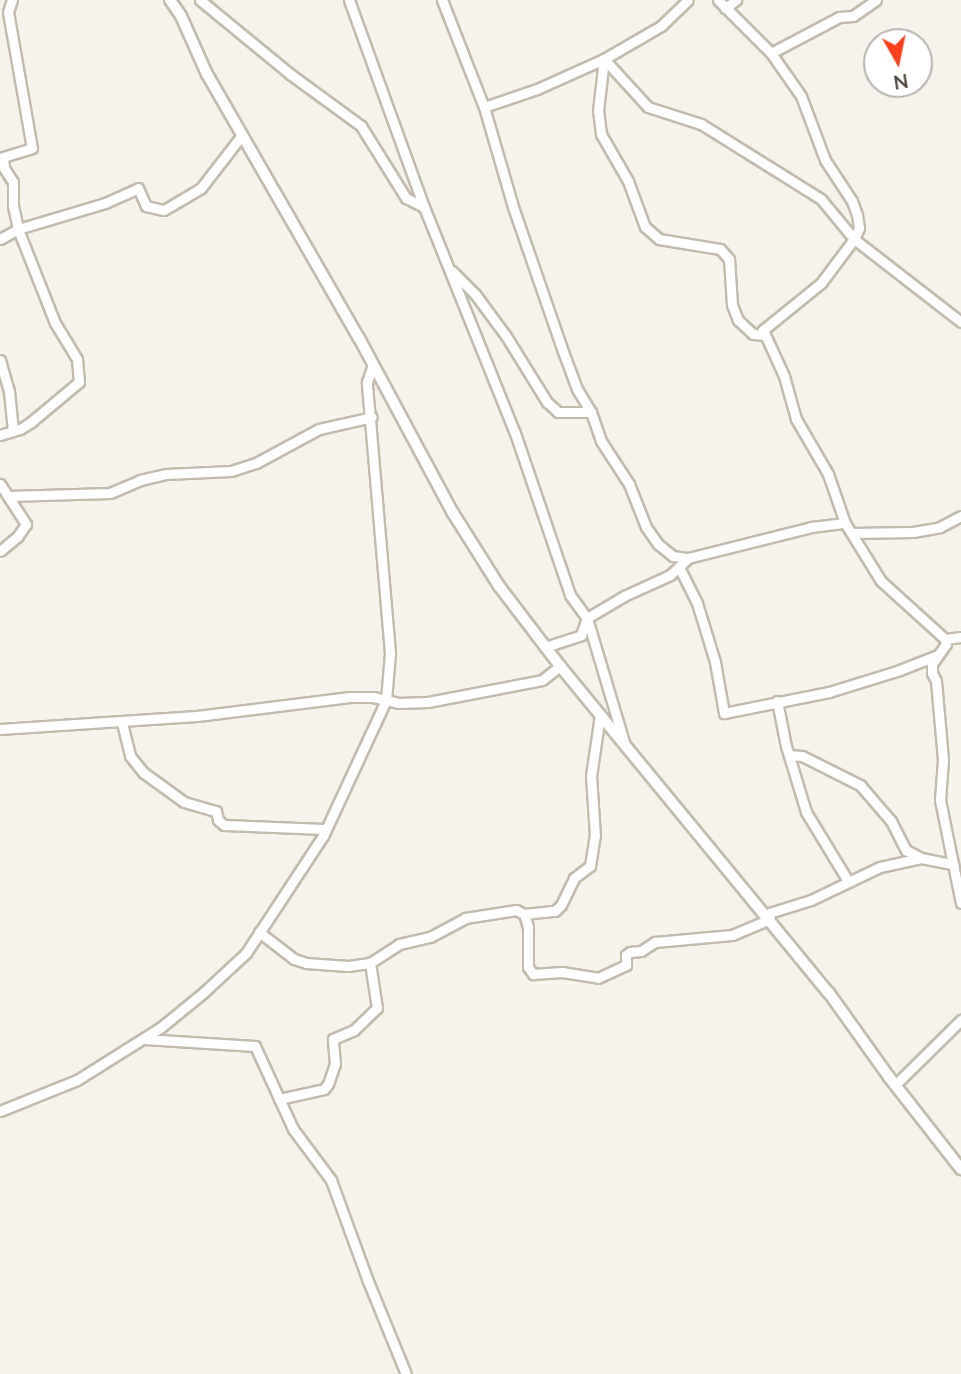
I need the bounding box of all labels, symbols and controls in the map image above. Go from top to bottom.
north arrow [863,28,933,98]
text: N [892,70,910,95]

